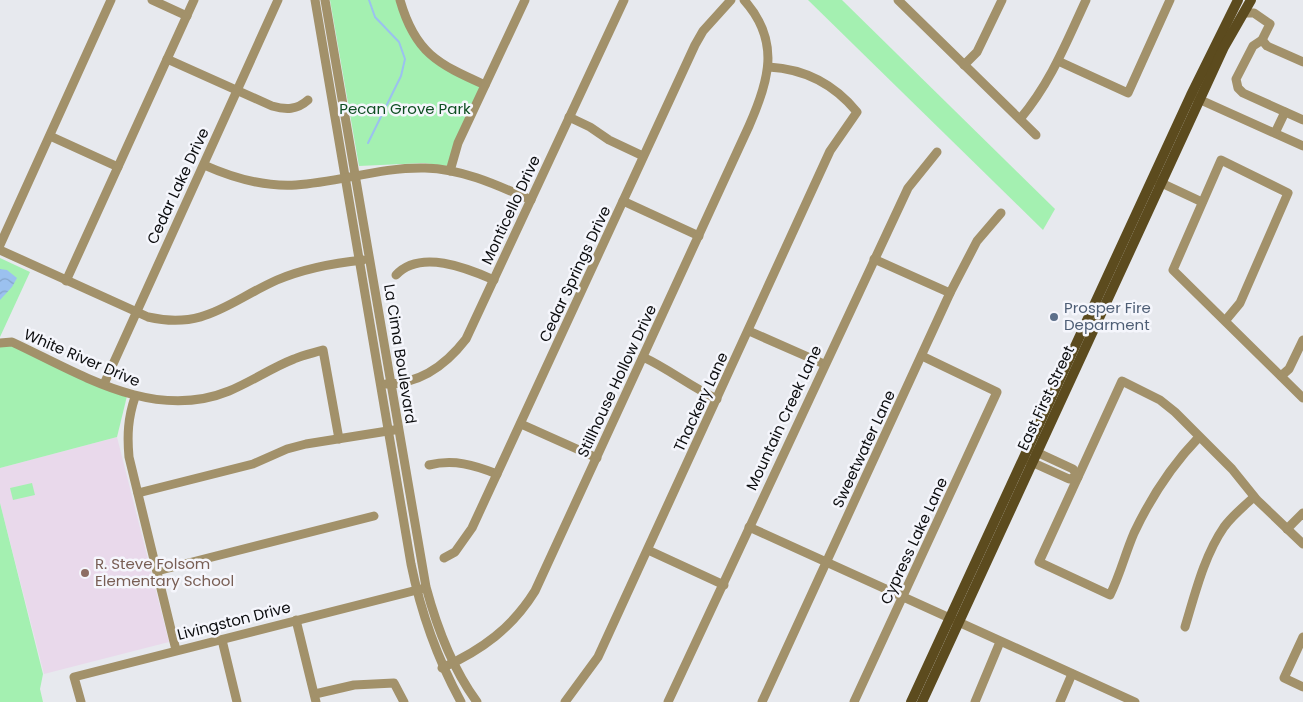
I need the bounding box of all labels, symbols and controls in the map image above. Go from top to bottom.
park label: Pecan Grove Park [339,98,471,119]
street label: Cedar Lake Drive [141,124,214,247]
street label: Monticello Drive [476,152,545,268]
street label: Cedar Springs Drive [534,202,615,345]
street label: La Cima Boulevard [379,283,422,425]
place label: Prosper Fire Deparment [1064,297,1151,335]
street label: Stillhouse Hollow Drive [572,301,661,461]
marker: Prosper Fire Deparment [1048,311,1060,323]
street label: White River Drive [21,324,144,392]
street label: Mountain Creek Lane [741,342,826,494]
street label: East First Street [1012,342,1079,454]
street label: Thackery Lane [668,349,733,455]
street label: Sweetwater Lane [827,387,900,511]
street label: Cypress Lake Lane [875,474,952,608]
place label: R. Steve Folsom Elementary School [95,553,234,591]
marker: R. Steve Folsom Elementary School [79,567,91,579]
street label: Livingston Drive [175,596,293,645]

